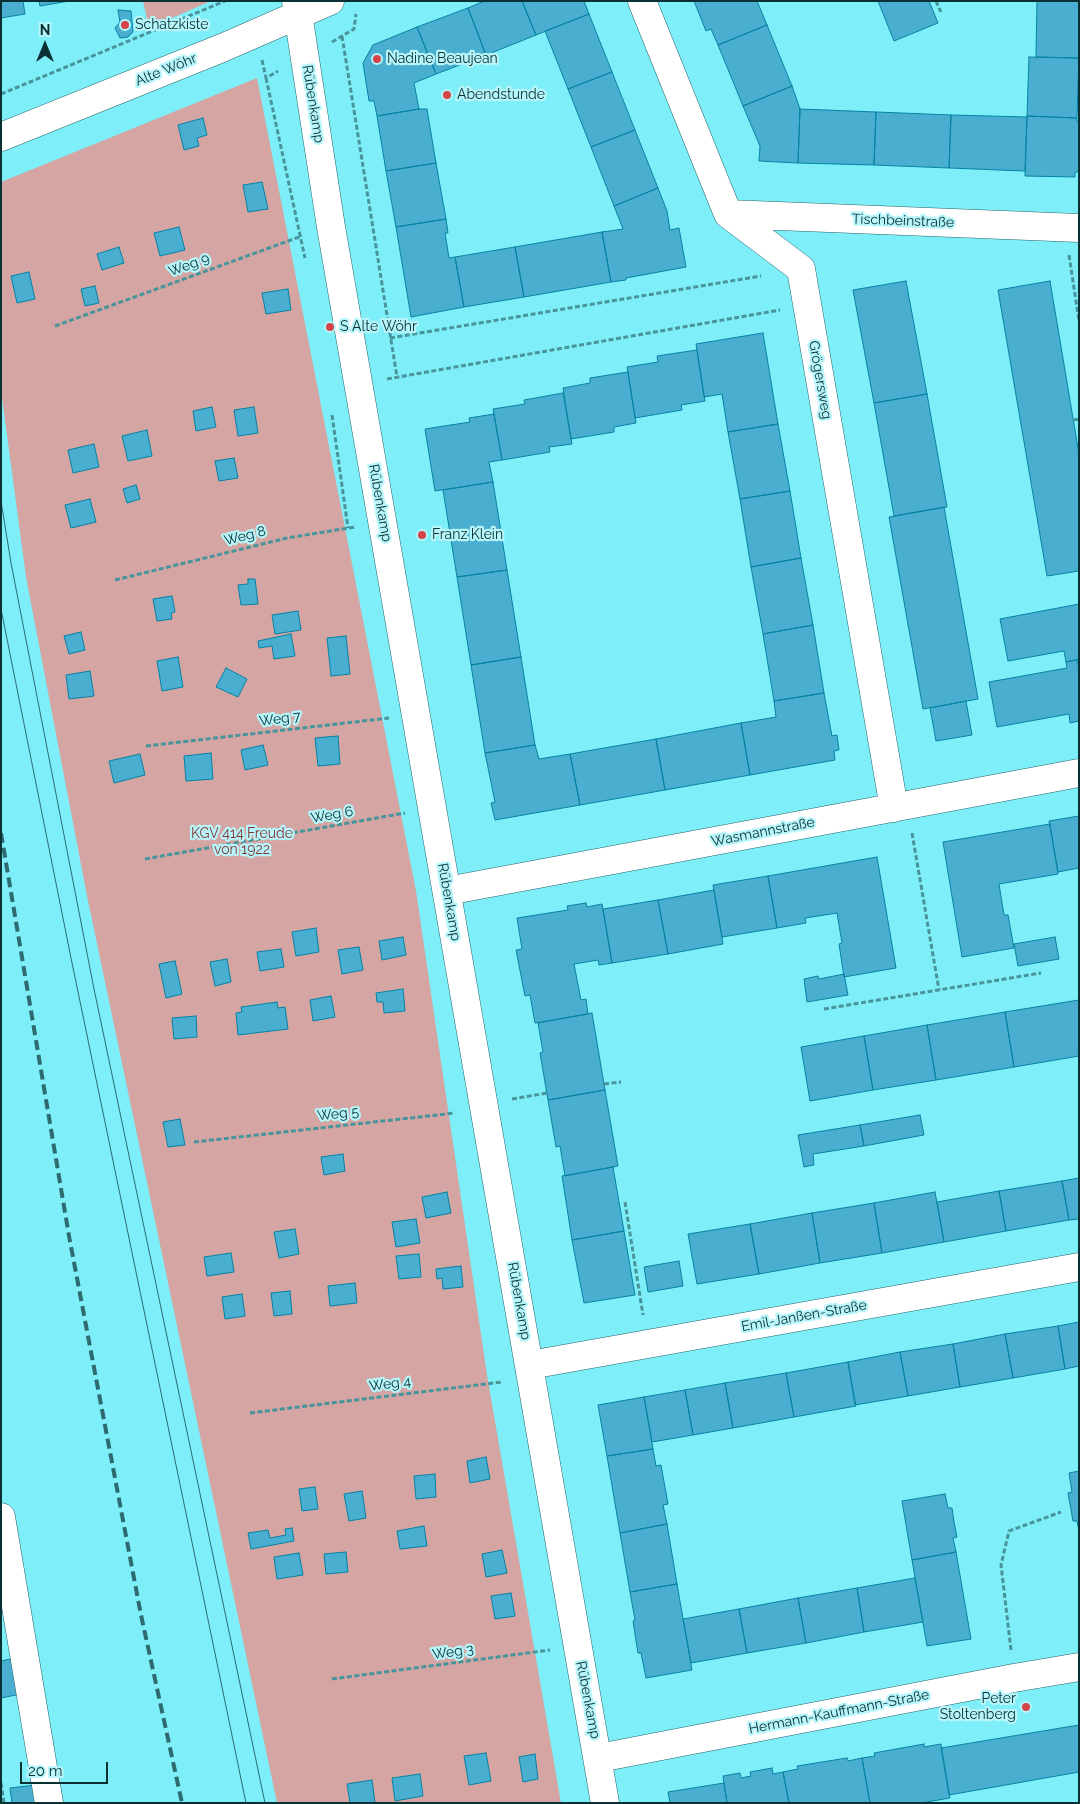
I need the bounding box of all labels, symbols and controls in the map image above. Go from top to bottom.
place label: Schatzkiste [135,17,209,33]
marker: Schatzkiste [119,19,131,31]
north arrow [20,20,70,70]
text: N [40,22,50,38]
street label: Alte Wöhr [133,50,199,90]
place label: Nadine Beaujean [387,51,498,67]
marker: Nadine Beaujean [371,53,383,65]
street label: Rübenkamp [299,64,327,144]
place label: Abendstunde [457,87,545,103]
marker: Abendstunde [441,89,453,101]
street label: Tischbeinstraße [852,211,954,231]
street label: Weg 9 [166,250,212,280]
place label: S Alte Wöhr [340,319,417,335]
marker: S Alte Wöhr [324,321,336,333]
street label: Grögersweg [805,339,835,421]
street label: Rübenkamp [365,463,395,543]
street label: Weg 8 [222,523,268,549]
place label: Franz Klein [432,527,503,543]
marker: Franz Klein [416,529,428,541]
street label: Weg 7 [258,708,302,730]
street label: Weg 6 [310,803,354,827]
street label: Wasmannstraße [710,814,816,850]
park label: KGV 414 Freude von 1922 [191,826,293,859]
street label: Rübenkamp [434,862,464,942]
street label: Weg 5 [316,1103,360,1125]
street label: Rübenkamp [504,1261,534,1341]
street label: Emil-Janßen-Straße [740,1297,868,1335]
street label: Weg 4 [368,1373,412,1395]
street label: Weg 3 [431,1641,475,1663]
street label: Rübenkamp [572,1660,604,1740]
street label: Hermann-Kauffmann-Straße [747,1686,931,1738]
place label: Peter Stoltenberg [940,1691,1016,1724]
marker: Peter Stoltenberg [1020,1701,1032,1713]
scale bar [22,1752,110,1784]
text: 20 m [28,1762,63,1780]

